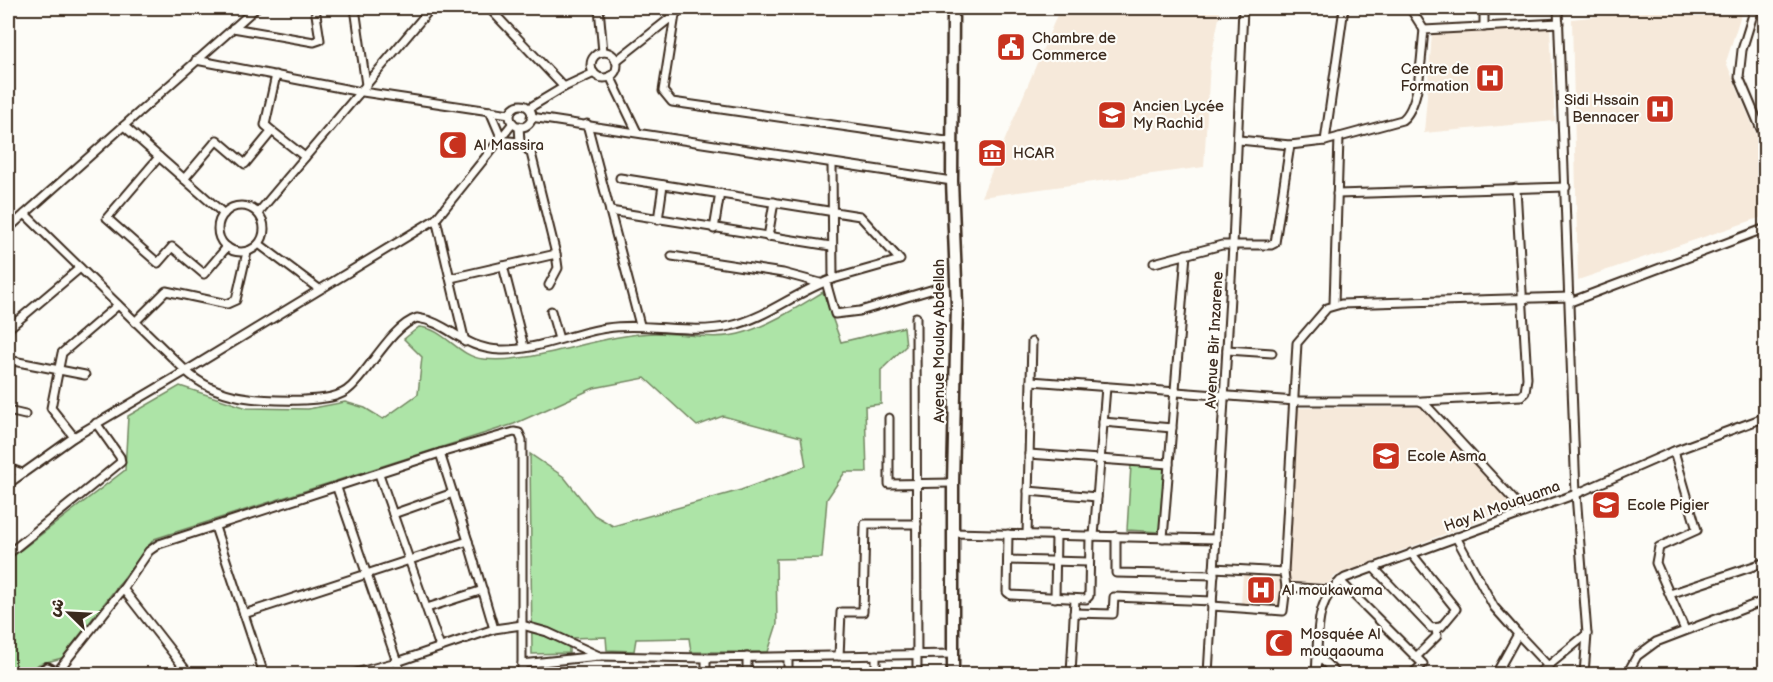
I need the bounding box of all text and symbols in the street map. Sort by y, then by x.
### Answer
place label: Chambre de Commerce [1032,29,1116,65]
public building icon: Chambre de Commerce [995,31,1027,63]
place label: Centre de Formation [1401,60,1469,96]
hospital icon: Centre de Formation [1474,62,1506,94]
place label: Sidi Hssain Bennacer [1564,91,1640,127]
hospital icon: Sidi Hssain Bennacer [1644,93,1676,125]
place label: Ancien Lycée My Rachid [1133,97,1224,133]
school or university icon: Ancien Lycée My Rachid [1096,99,1128,131]
mosque icon: Al Massira [437,129,469,161]
place label: Al Massira [474,136,544,155]
museum icon: HCAR [976,137,1008,169]
place label: HCAR [1013,144,1055,163]
street label: Avenue Moulay Abdellah [930,259,949,423]
street label: Avenue Bir Inzarene [1201,271,1228,409]
school or university icon: Ecole Asma [1370,440,1402,472]
place label: Ecole Asma [1407,447,1487,466]
street label: Hay Al Mouquama [1442,477,1563,536]
school or university icon: Ecole Pigier [1590,489,1622,521]
place label: Ecole Pigier [1627,496,1710,515]
hospital icon: Al moukawama [1245,574,1277,606]
place label: Al moukawama [1282,581,1383,600]
north arrow [39,583,99,643]
text: ش [44,596,69,619]
place label: Mosquée Al mouqaouma [1300,625,1384,661]
mosque icon: Mosquée Al mouqaouma [1263,627,1295,659]

